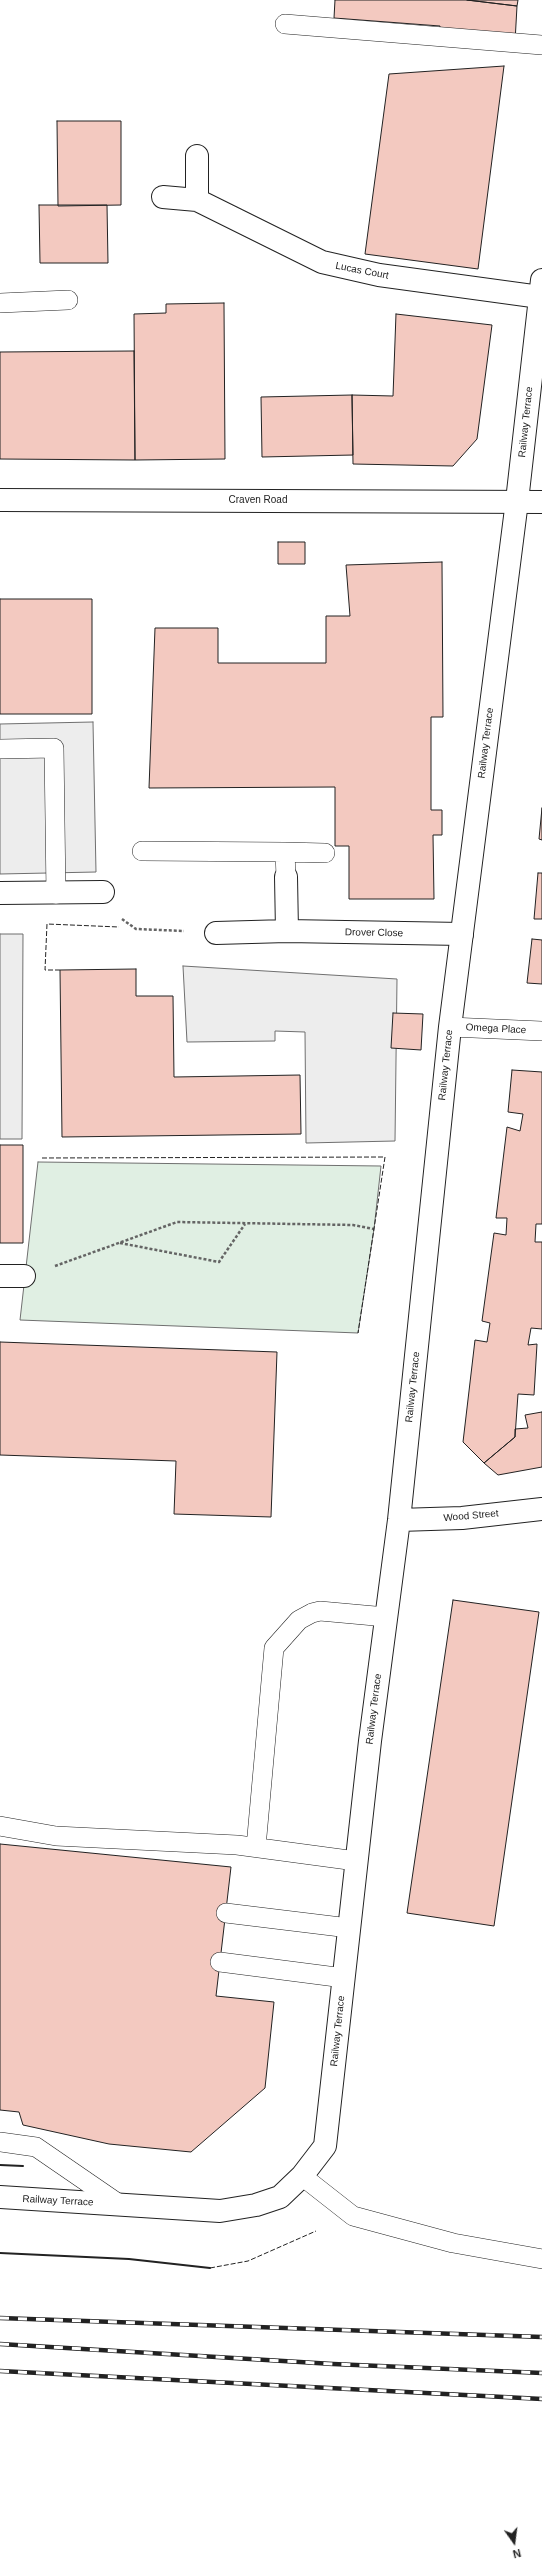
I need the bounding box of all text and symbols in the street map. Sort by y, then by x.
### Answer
street label: Lucas Court [334,260,390,282]
street label: Railway Terrace [516,386,536,458]
street label: Craven Road [229,494,287,506]
street label: Railway Terrace [476,707,496,779]
street label: Drover Close [345,926,403,940]
street label: Omega Place [465,1021,527,1037]
street label: Railway Terrace [436,1029,456,1101]
street label: Railway Terrace [403,1351,423,1423]
street label: Wood Street [443,1508,499,1524]
street label: Railway Terrace [364,1673,384,1745]
street label: Railway Terrace [328,1995,348,2067]
street label: Railway Terrace [22,2193,94,2209]
north arrow [494,2522,534,2562]
text: N [512,2547,522,2560]

